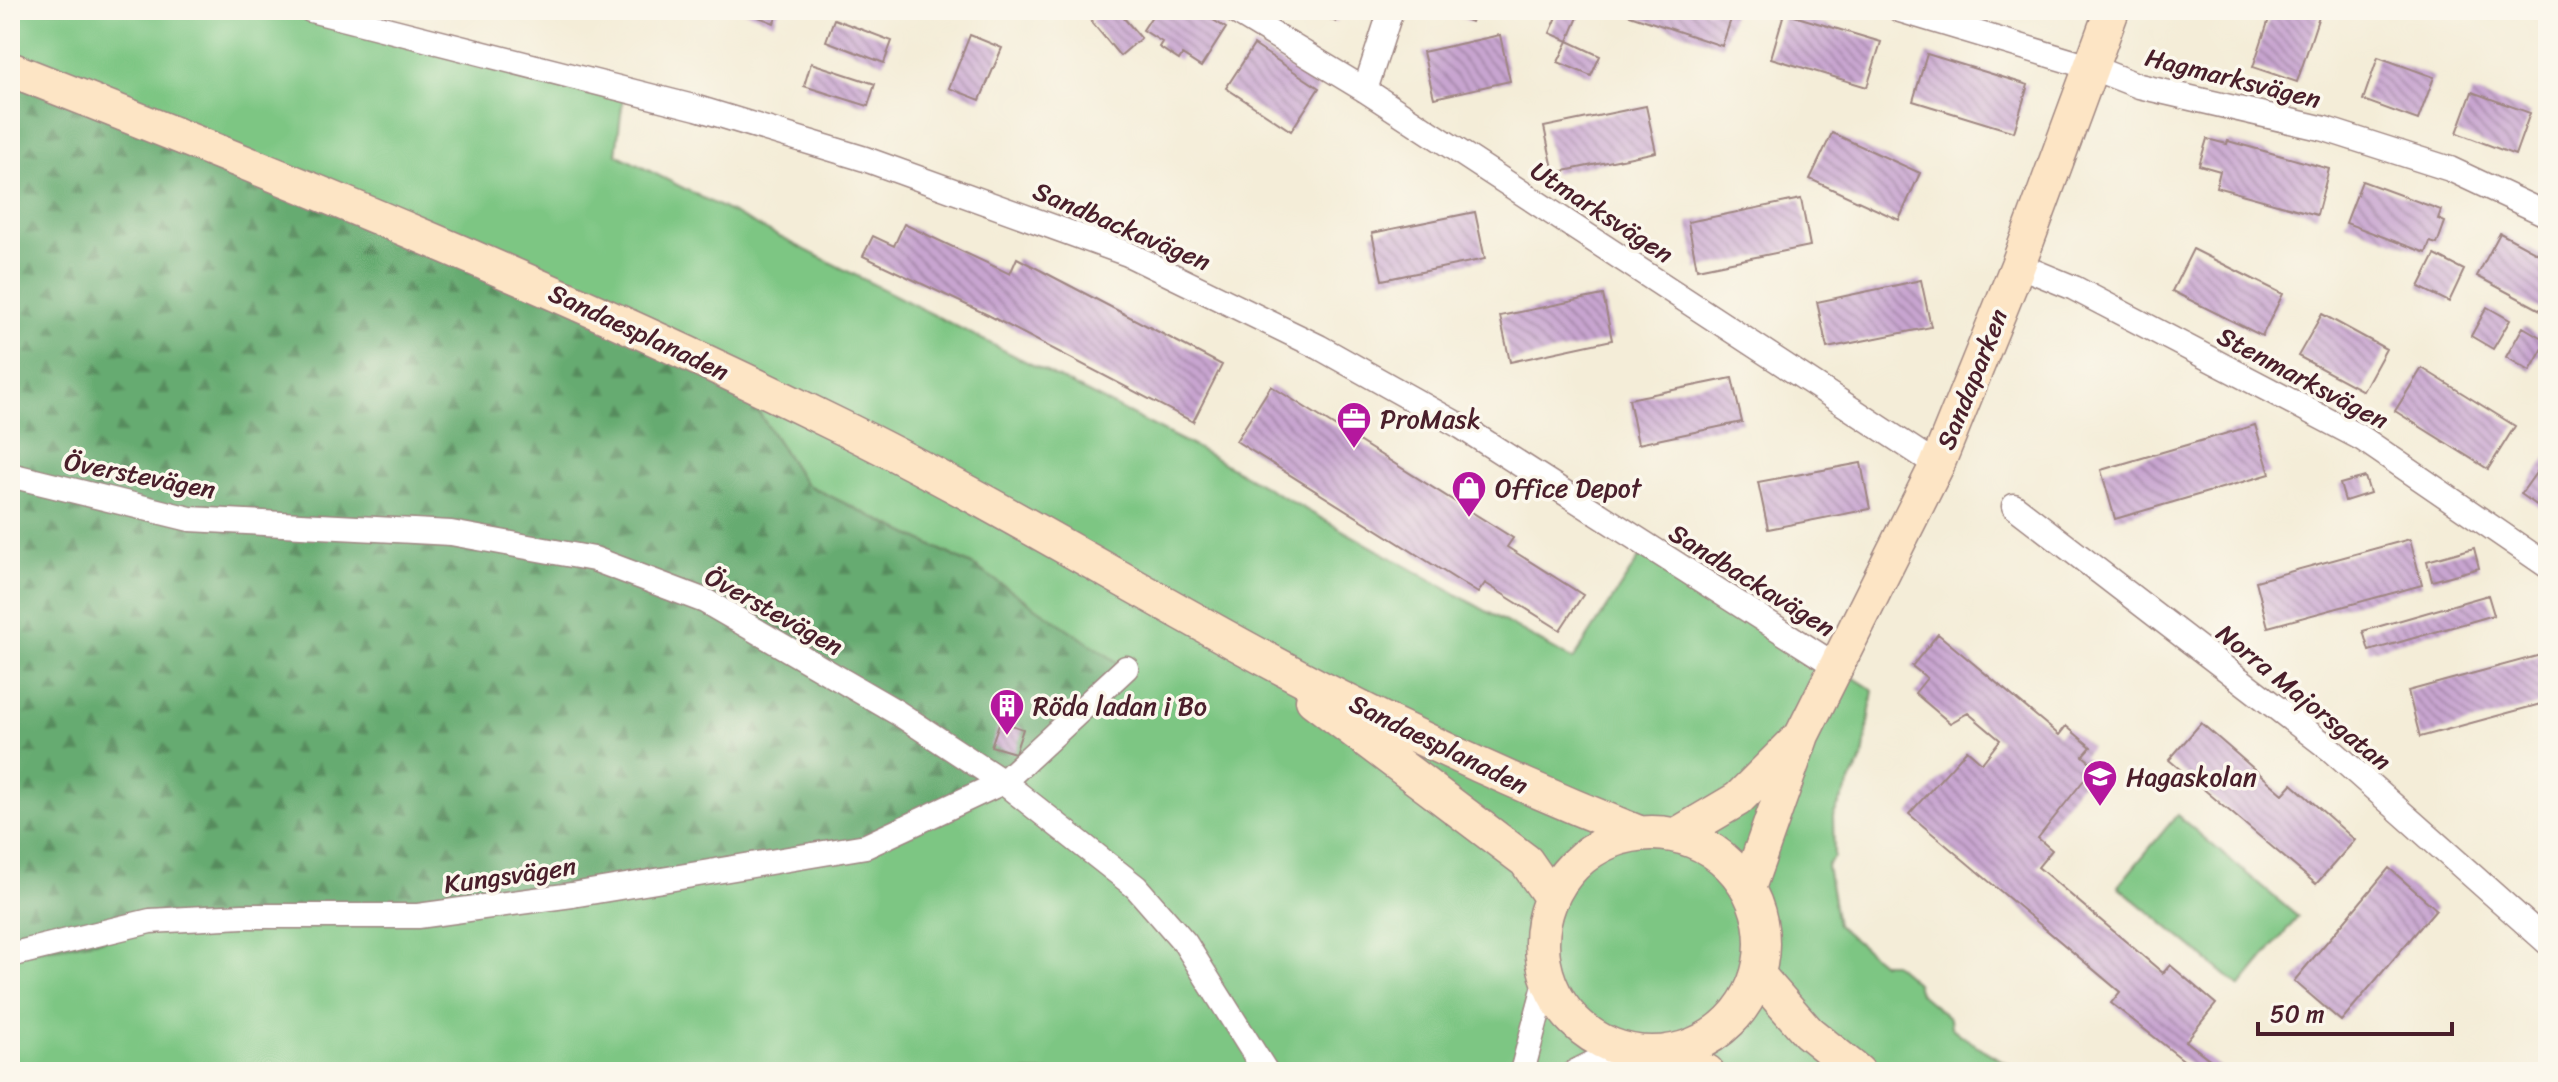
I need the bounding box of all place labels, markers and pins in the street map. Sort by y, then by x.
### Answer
place label: ProMask [1380,396,1481,442]
office icon: ProMask [1335,400,1373,450]
place label: Office Depot [1495,465,1643,511]
shop icon: Office Depot [1450,469,1488,519]
place label: Röda ladan i Bo [1033,683,1207,729]
building icon: Röda ladan i Bo [988,687,1026,737]
place label: Hagaskolan [2126,754,2257,800]
school or university icon: Hagaskolan [2081,758,2119,808]

